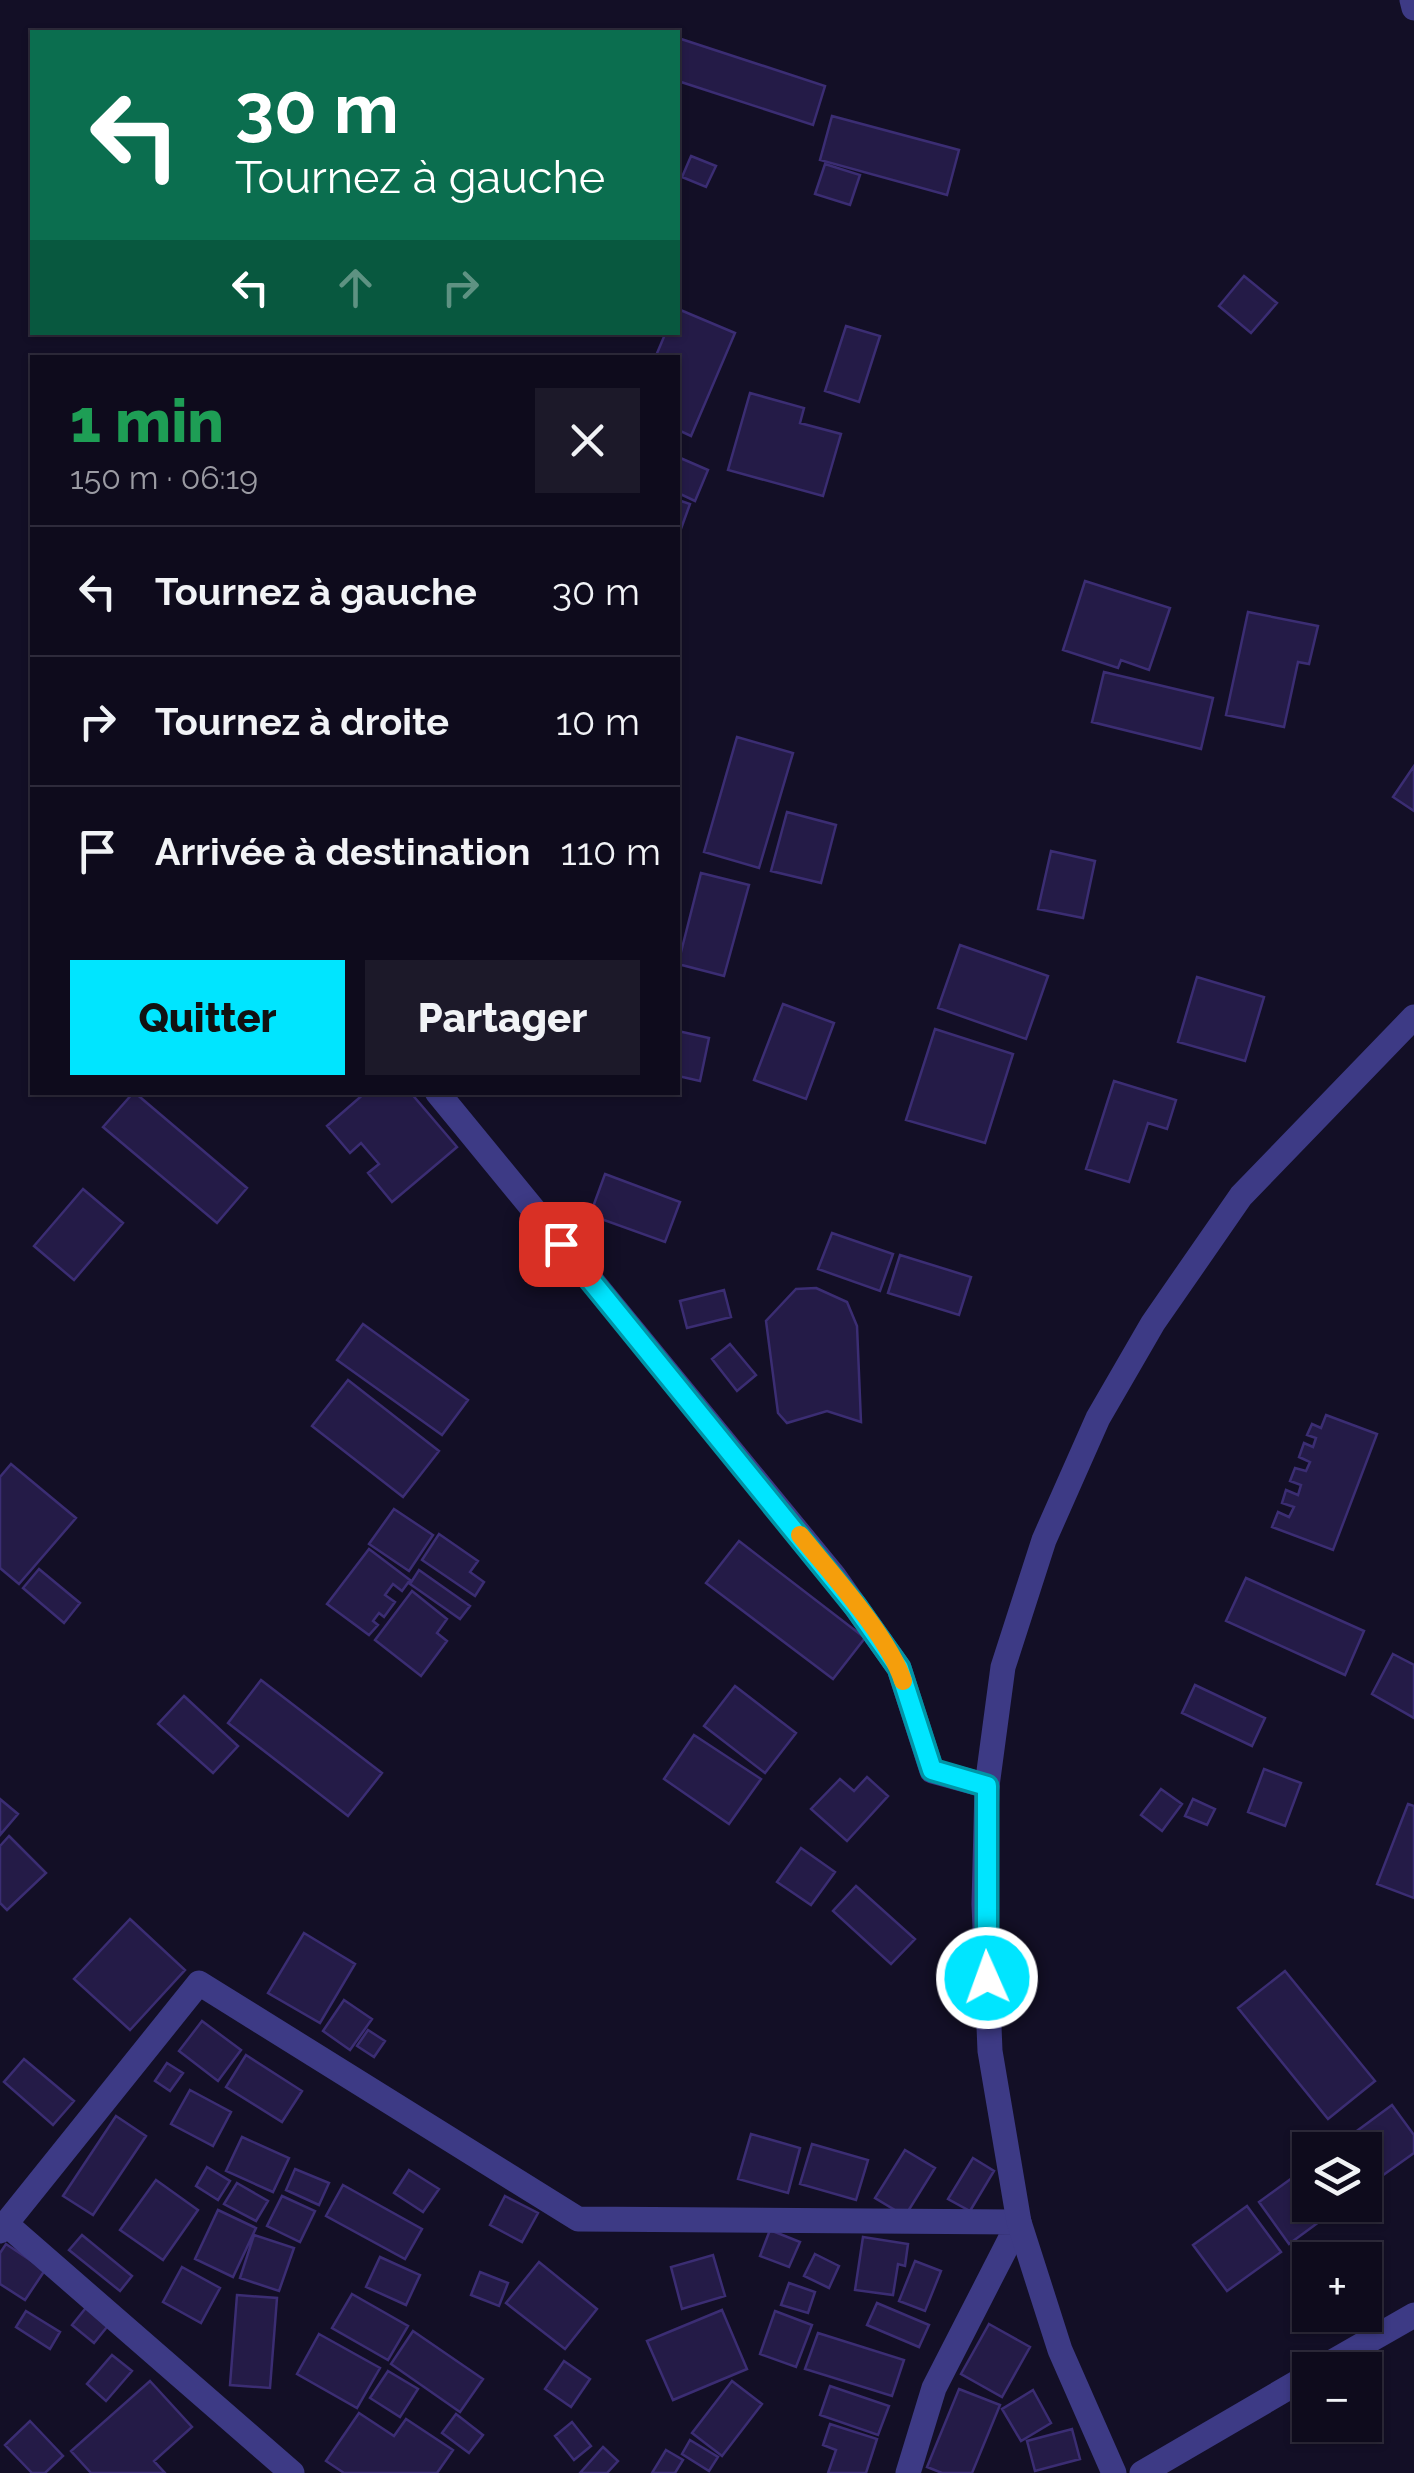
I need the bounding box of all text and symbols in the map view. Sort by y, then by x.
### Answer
text: 30 m [235,67,399,149]
icon: left [70,70,200,200]
text: Tournez à gauche [235,151,605,204]
icon: left [223,260,278,315]
icon: ahead [328,260,383,315]
icon: right [433,260,488,315]
text: 1 min [70,386,224,456]
button: close [535,388,640,493]
text: 150 m · 06:19 [70,459,258,496]
icon: left [70,564,125,619]
text: Tournez à gauche [155,569,477,614]
text: 30 m [552,569,640,614]
icon: right [70,694,125,749]
text: Tournez à droite [155,699,449,744]
text: 10 m [556,699,640,744]
icon: arrive [70,824,125,879]
text: Arrivée à destination [155,829,531,874]
text: 110 m [561,829,661,874]
button: Quitter [70,960,345,1075]
button: Partager [365,960,640,1075]
pin [519,1202,604,1287]
icon: arrive [534,1217,589,1272]
position arrow [935,1926,1039,2030]
map controls [1292,2132,1382,2442]
button: layers [1292,2132,1382,2222]
button: + [1292,2242,1382,2332]
button: − [1292,2352,1382,2442]

